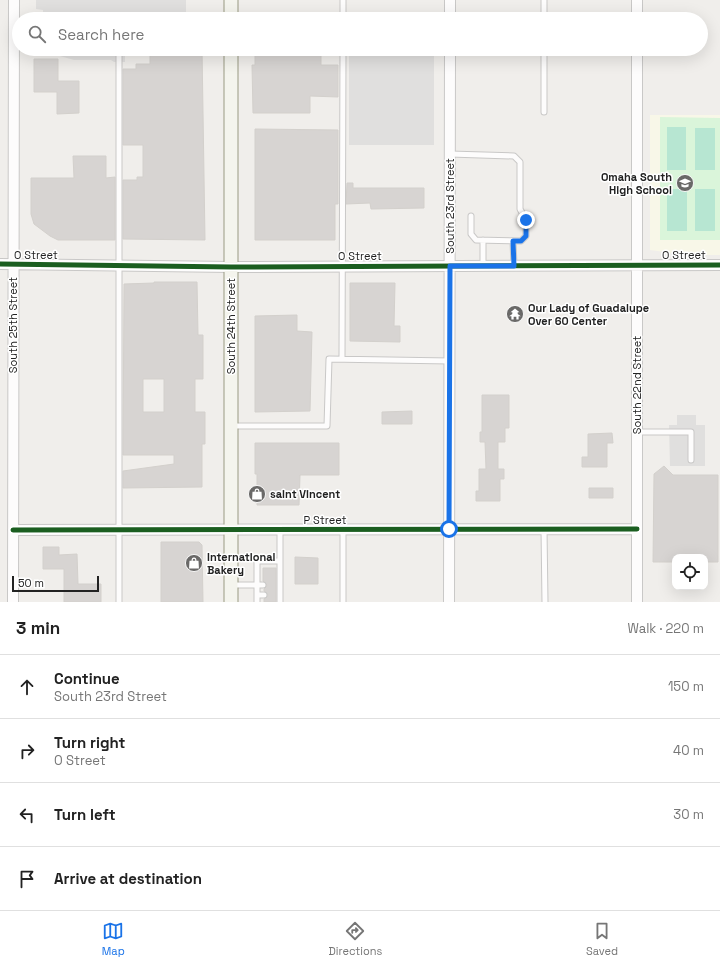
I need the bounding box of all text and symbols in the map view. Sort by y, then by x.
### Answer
search box [12,12,708,56]
icon: search [26,23,48,45]
text: Search here [58,25,144,44]
street label: South 23rd Street [443,158,457,254]
place label: Omaha South High School [601,170,672,197]
school or university icon: Omaha South High School [675,173,695,193]
route end [517,211,535,229]
street label: O Street [14,248,58,262]
street label: O Street [662,248,706,262]
street label: O Street [338,249,382,263]
street label: South 25th Street [6,277,20,373]
street label: South 24th Street [224,278,238,374]
place label: Our Lady of Guadalupe Over 60 Center [528,301,649,328]
temple icon: Our Lady of Guadalupe Over 60 Center [505,304,525,324]
street label: South 22nd Street [630,336,644,434]
shop icon: saint Vincent [247,484,267,504]
place label: saint Vincent [270,487,340,501]
street label: P Street [303,513,347,527]
route start [440,520,458,538]
place label: International Bakery [207,550,276,577]
shop icon: International Bakery [184,553,204,573]
map controls [672,554,708,590]
button: locate [672,554,708,590]
scale bar [12,574,99,593]
text: 50 m [18,576,44,590]
text: 3 min [16,617,60,639]
text: Walk · 220 m [627,620,704,637]
text: Continue [54,669,120,688]
icon: ahead [16,676,38,698]
text: 150 m [668,678,704,695]
text: South 23rd Street [54,688,167,705]
text: Turn right [54,733,125,752]
icon: right [16,740,38,762]
text: 40 m [673,742,704,759]
text: O Street [54,752,106,769]
icon: left [16,804,38,826]
text: Turn left [54,805,116,824]
text: 30 m [673,806,704,823]
icon: arrive [16,868,38,890]
text: Arrive at destination [54,869,202,888]
tab: Map [102,920,125,958]
tab: Directions [328,920,382,958]
tab: Saved [586,920,618,958]

